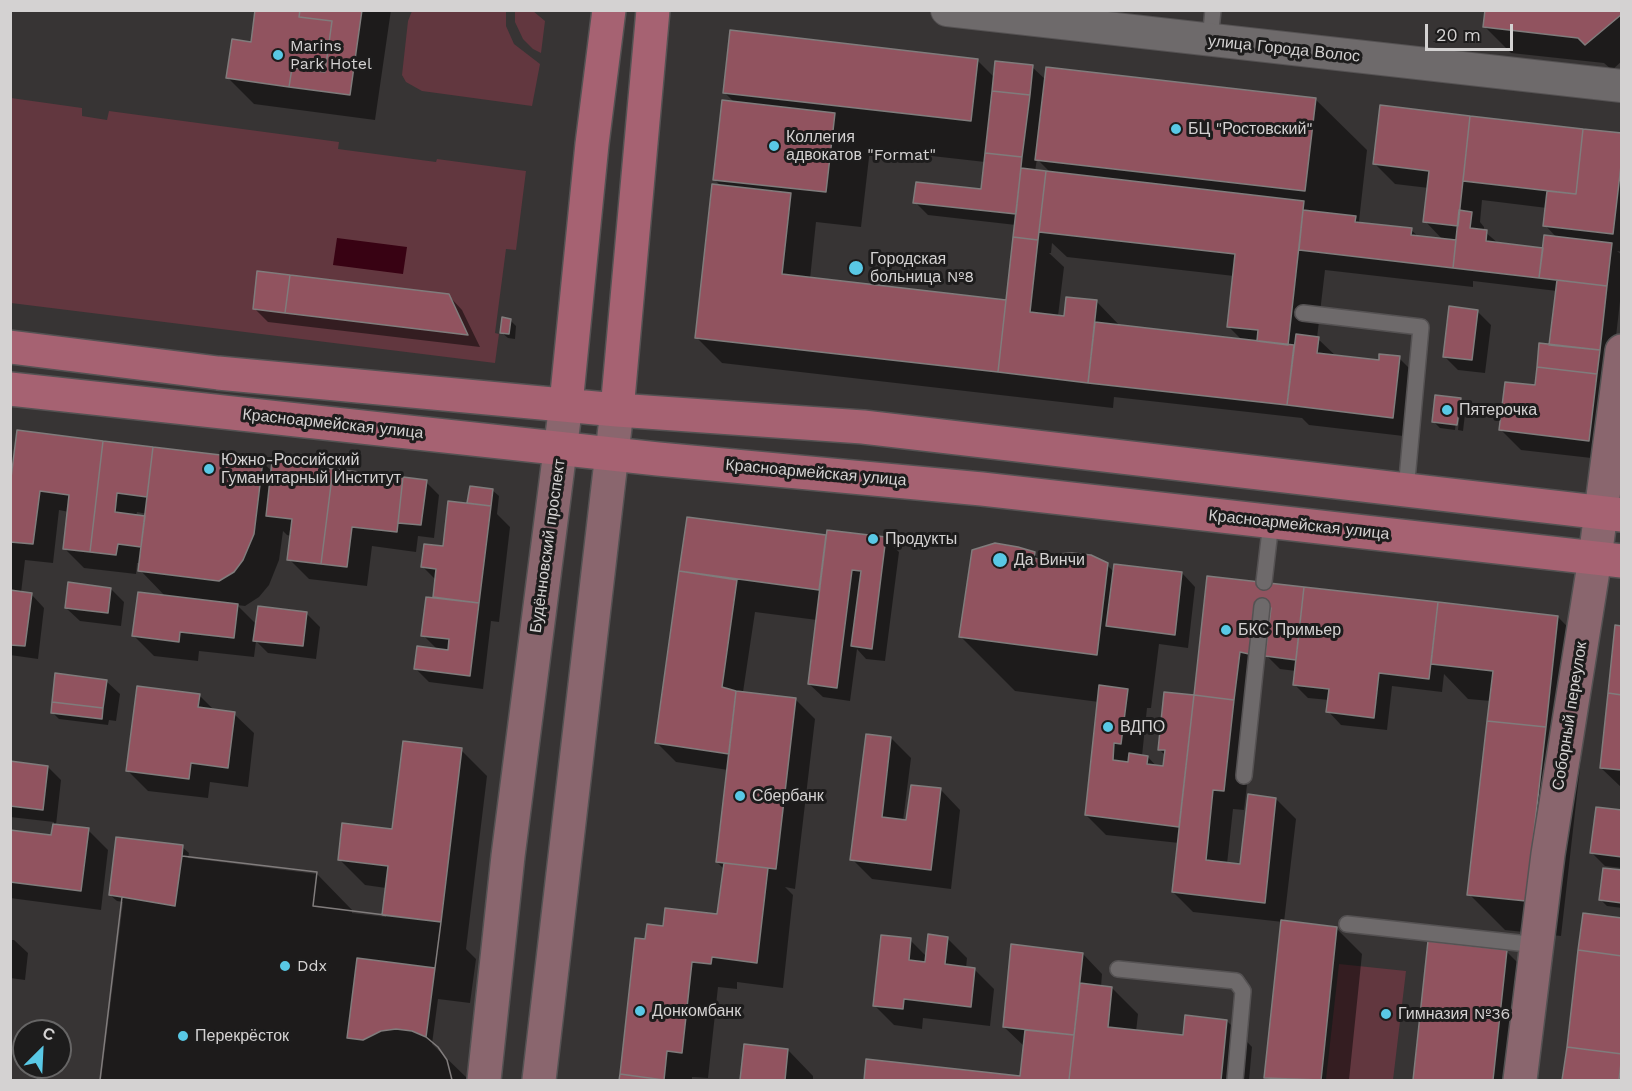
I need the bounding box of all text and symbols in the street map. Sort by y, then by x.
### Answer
scale bar [1428,12,1516,50]
text: 20 m [1436,24,1481,45]
street label: улица Города Волос [1207,31,1361,67]
place label: Marins Park Hotel [290,36,372,74]
marker: Marins Park Hotel [271,48,285,62]
place label: БЦ "Ростовский" [1188,119,1313,139]
marker: БЦ "Ростовский" [1169,122,1183,136]
place label: Коллегия адвокатов "Format" [786,127,936,165]
marker: Коллегия адвокатов "Format" [767,139,781,153]
place label: Городская больница №8 [870,249,974,287]
marker: Городская больница №8 [847,259,865,277]
place label: Пятерочка [1459,400,1537,420]
marker: Пятерочка [1440,403,1454,417]
street label: Красноармейская улица [242,405,424,443]
place label: Южно-Российский Гуманитарный Институт [221,450,401,488]
street label: Красноармейская улица [725,456,907,490]
street label: Будённовский проспект [526,458,570,634]
marker: Южно-Российский Гуманитарный Институт [202,462,216,476]
street label: Красноармейская улица [1208,506,1390,544]
place label: Продукты [885,529,957,549]
marker: Продукты [866,532,880,546]
place label: Да Винчи [1014,550,1085,570]
marker: Да Винчи [991,551,1009,569]
place label: БКС Примьер [1238,620,1341,640]
marker: БКС Примьер [1219,623,1233,637]
street label: Соборный переулок [1549,640,1591,792]
place label: ВДПО [1120,717,1165,737]
marker: ВДПО [1101,720,1115,734]
place label: Сбербанк [752,786,824,806]
marker: Сбербанк [733,789,747,803]
place label: Ddx [297,956,327,976]
marker: Ddx [278,959,292,973]
place label: Донкомбанк [652,1001,741,1021]
marker: Донкомбанк [633,1004,647,1018]
place label: Гимназия №36 [1398,1004,1510,1024]
marker: Гимназия №36 [1379,1007,1393,1021]
north arrow [12,1019,72,1079]
text: С [40,1023,58,1045]
place label: Перекрёсток [195,1026,289,1046]
marker: Перекрёсток [176,1029,190,1043]

